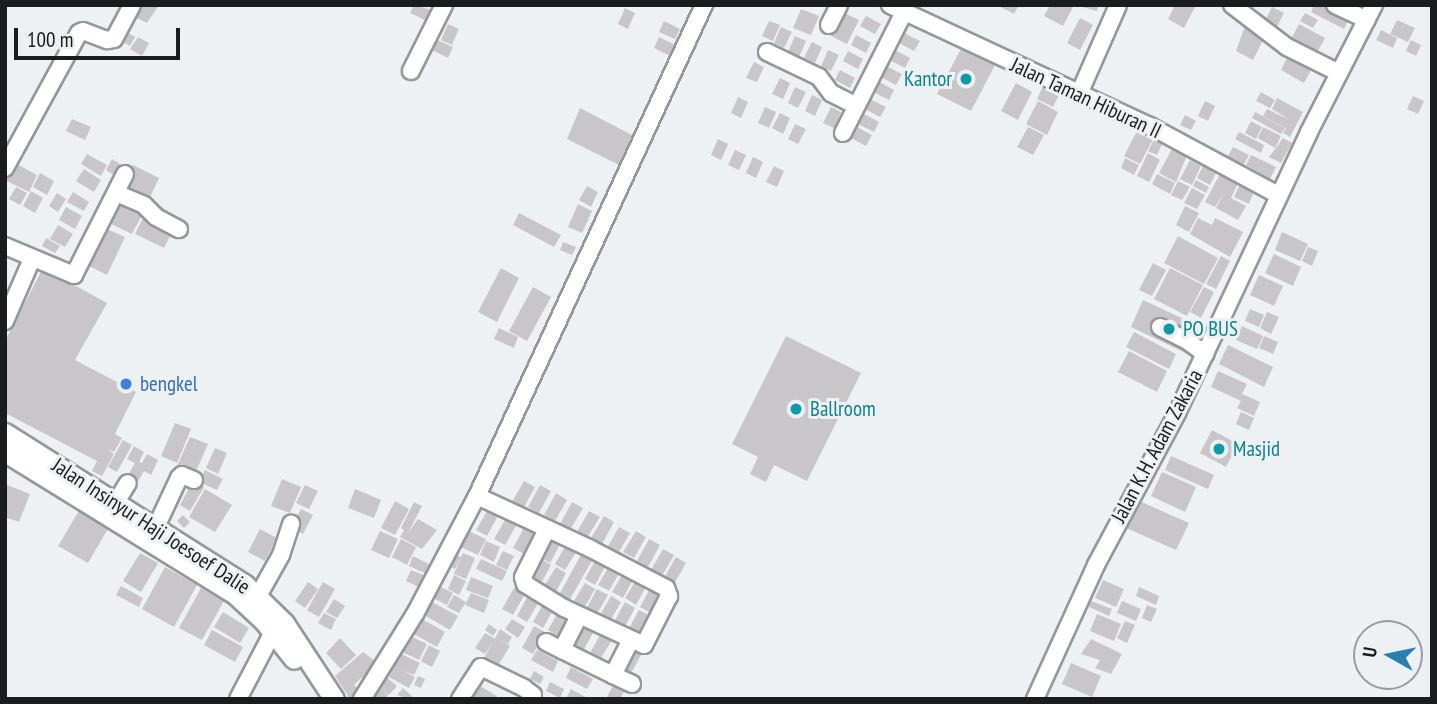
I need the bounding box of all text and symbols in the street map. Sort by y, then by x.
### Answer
scale bar [18,14,184,58]
text: 100 m [27,26,73,53]
street label: Jalan Taman Hiburan II [1006,52,1166,144]
place label: Kantor [904,66,952,92]
marker: Kantor [958,71,974,87]
place label: PO BUS [1183,316,1238,342]
marker: PO BUS [1161,321,1177,337]
street label: Jalan K.H. Adam Zakaria [1105,364,1209,528]
place label: bengkel [140,371,198,397]
marker: bengkel [118,376,134,392]
place label: Ballroom [810,396,876,422]
marker: Ballroom [788,401,804,417]
place label: Masjid [1233,436,1280,462]
marker: Masjid [1211,441,1227,457]
street label: Jalan Insinyur Haji Joesoef Dalie [47,453,255,599]
north arrow [1353,620,1423,690]
text: U [1357,645,1382,659]

